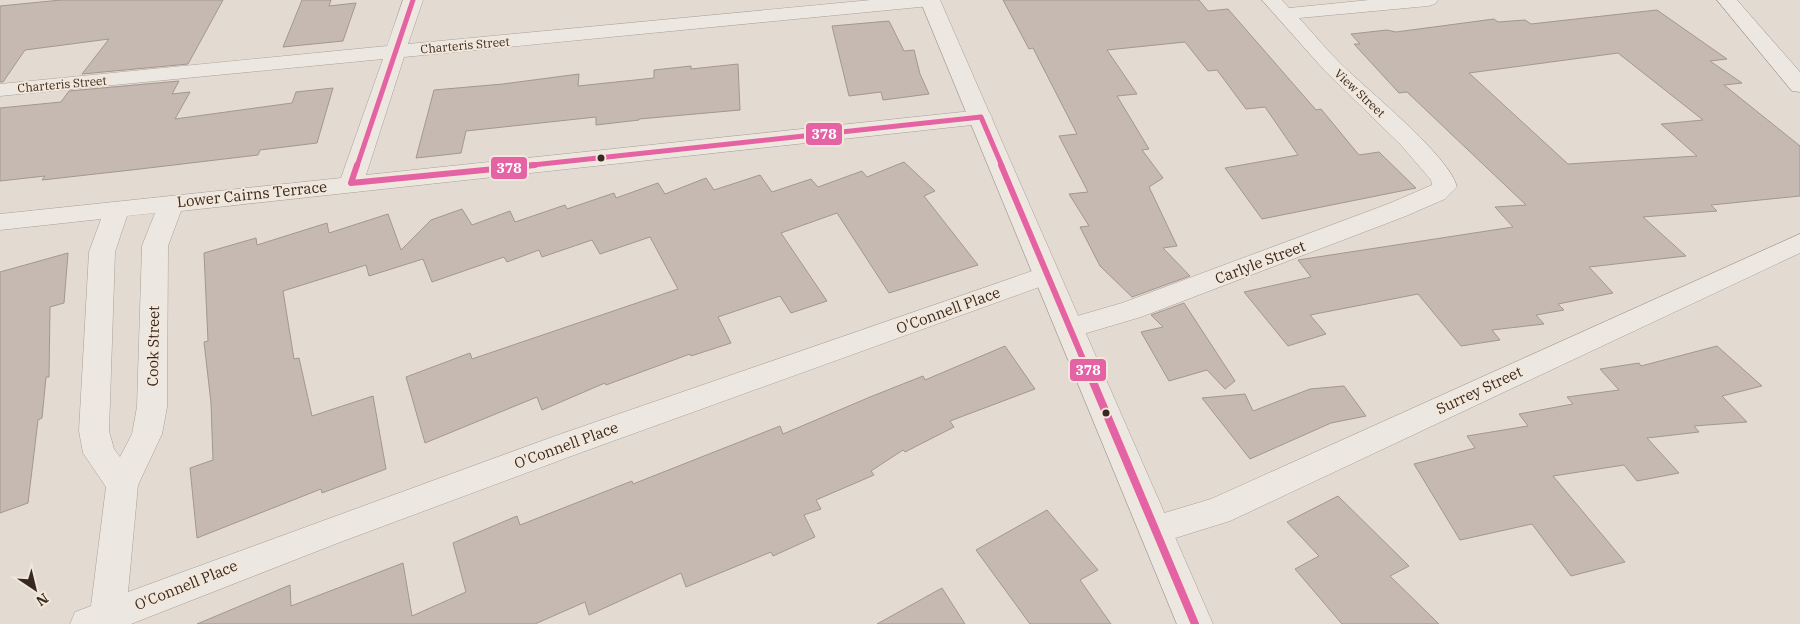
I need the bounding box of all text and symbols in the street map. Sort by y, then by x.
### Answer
street label: Charteris Street [420,34,510,56]
street label: View Street [1332,66,1388,120]
street label: Charteris Street [17,73,107,95]
line badge: 378 [805,122,843,146]
text: 378 [811,125,837,143]
unlabelled marker [596,153,606,163]
line badge: 378 [490,156,528,180]
text: 378 [496,159,522,177]
street label: Lower Cairns Terrace [176,177,328,211]
street label: Carlyle Street [1212,236,1308,288]
street label: O'Connell Place [893,282,1003,338]
street label: Cook Street [143,305,163,387]
line badge: 378 [1069,358,1107,382]
text: 378 [1075,361,1101,379]
street label: Surrey Street [1433,362,1525,418]
unlabelled marker [1101,408,1111,418]
street label: O'Connell Place [511,417,621,473]
street label: O'Connell Place [132,556,240,614]
north arrow [10,564,60,614]
text: N [33,589,52,610]

